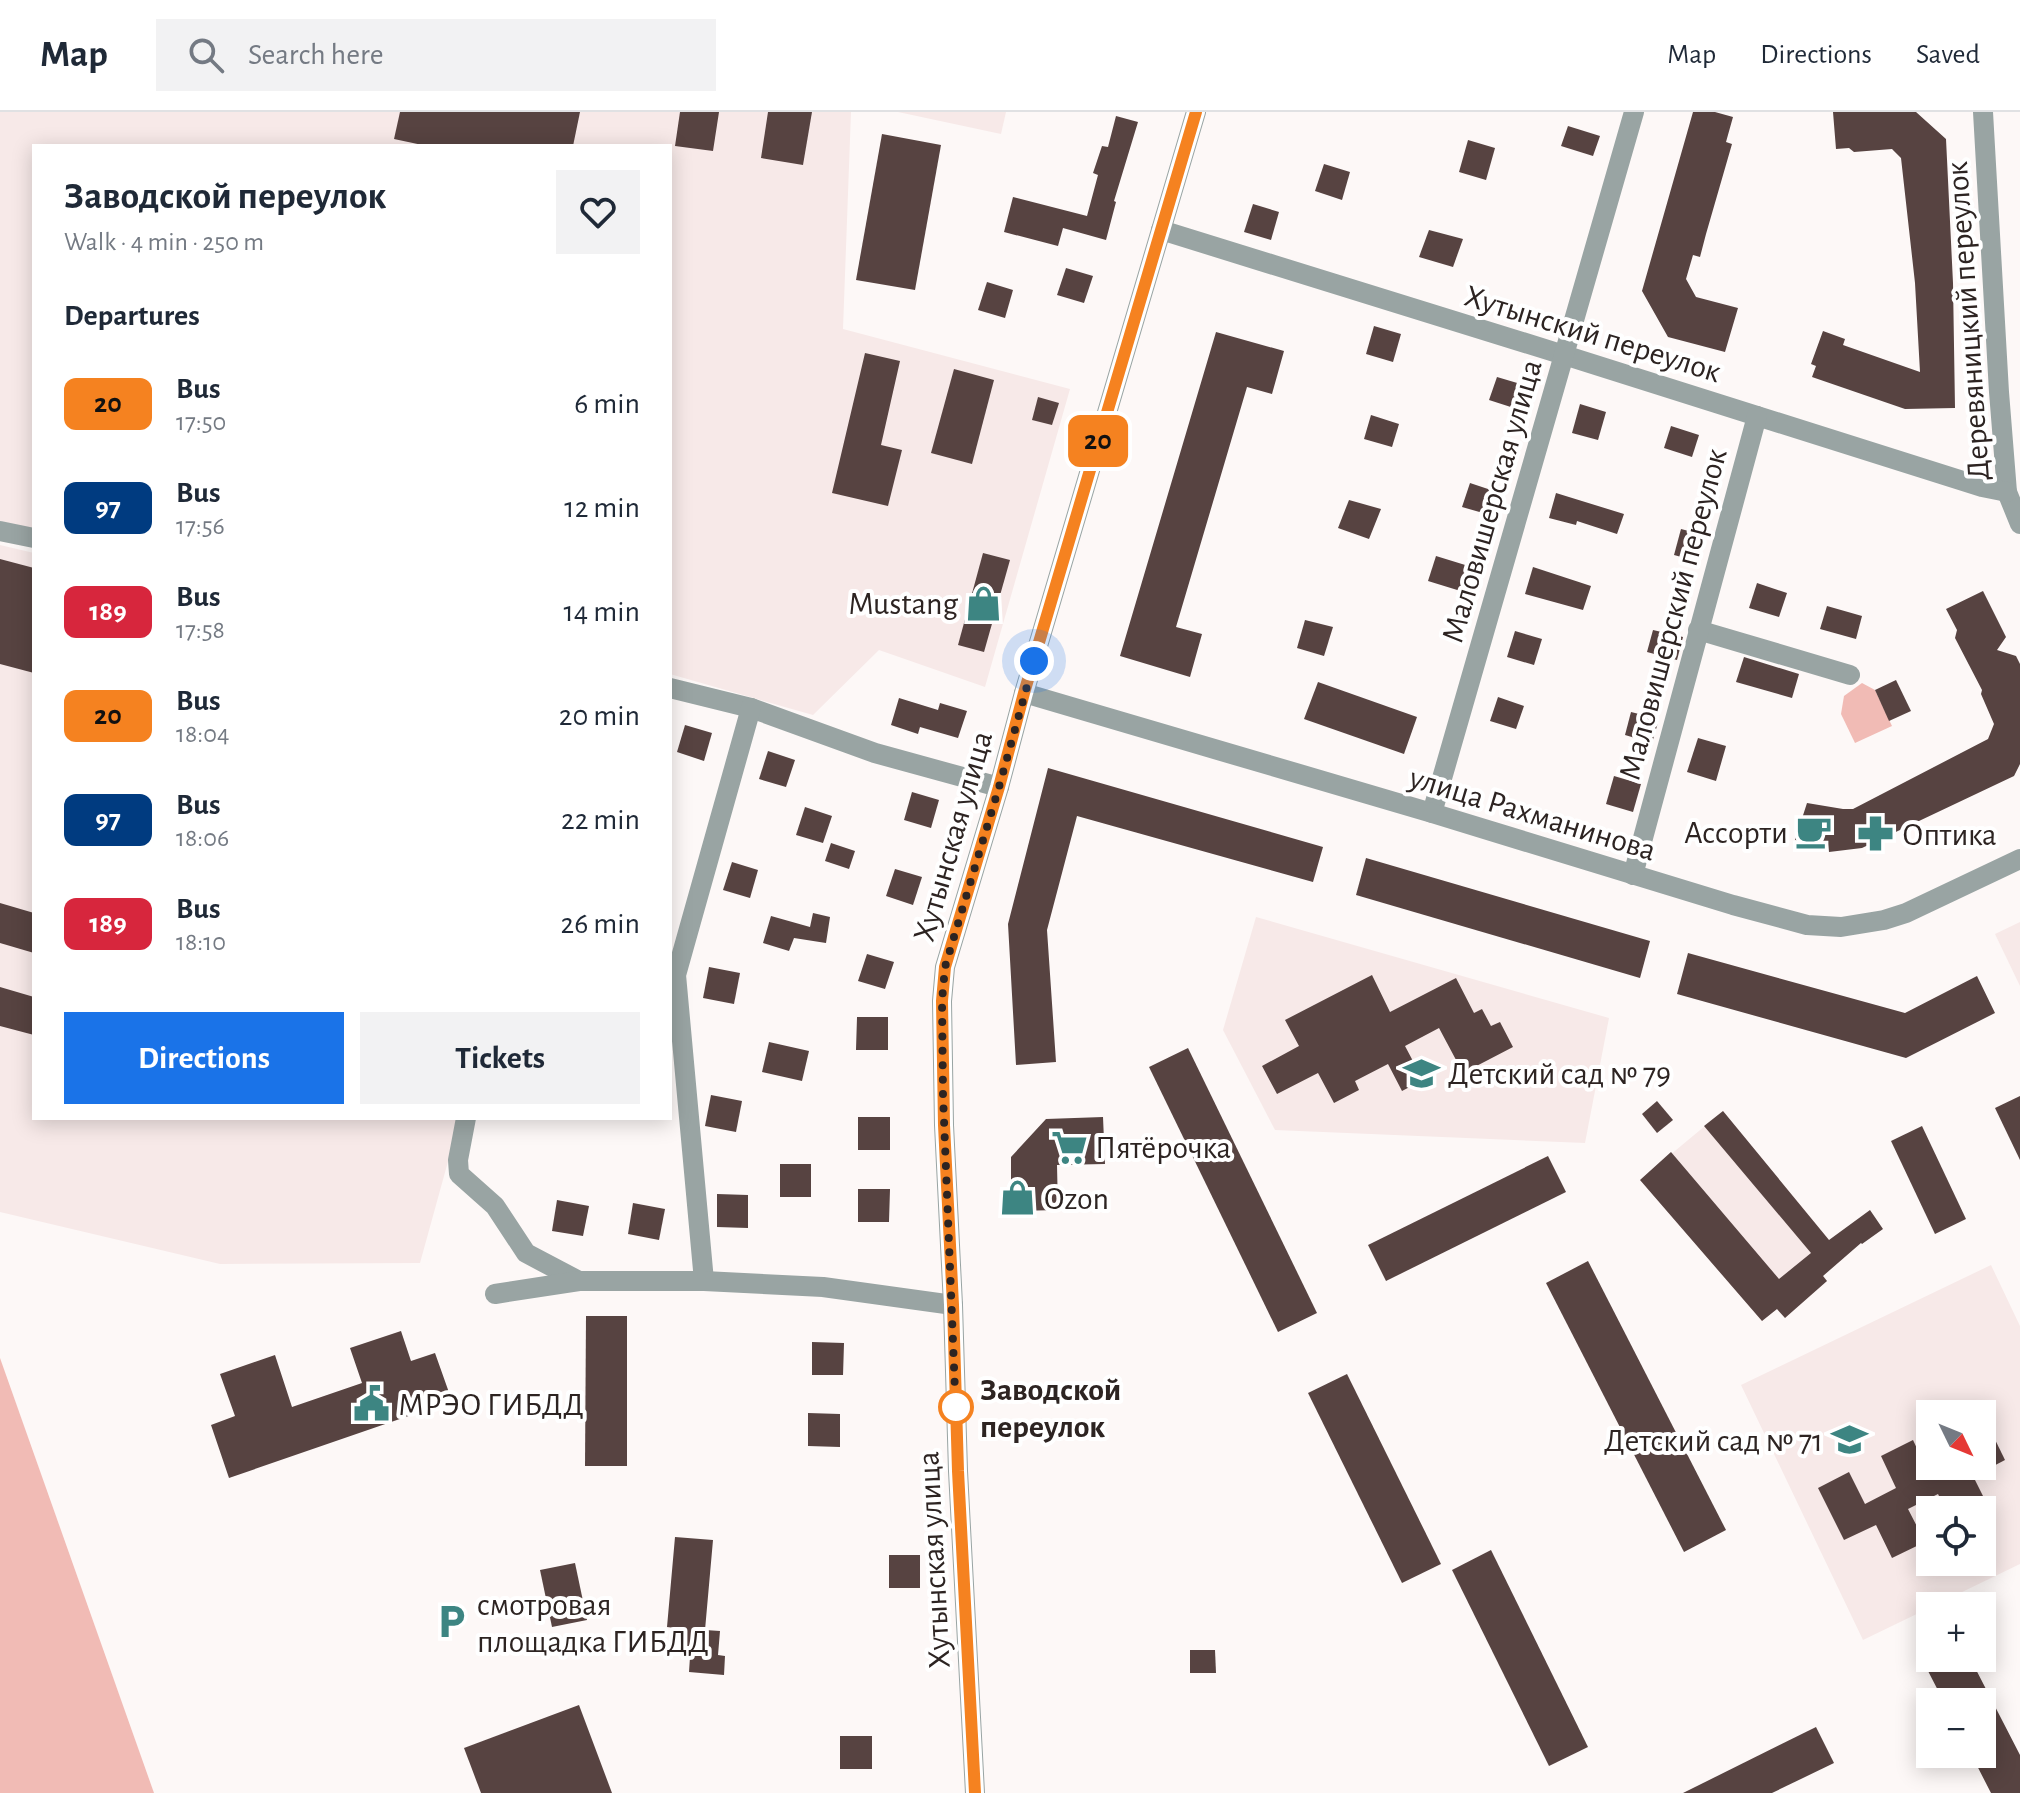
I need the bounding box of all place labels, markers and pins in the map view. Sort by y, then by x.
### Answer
shop icon: Mustang [965,584,1003,622]
place label: Mustang [848,588,958,620]
cafe icon: Ассорти [1795,813,1833,851]
pharmacy icon: Оптика [1857,815,1895,853]
place label: Ассорти [1684,817,1788,849]
place label: Оптика [1902,819,1997,851]
school or university icon: Детский сад № 79 [1403,1054,1441,1092]
place label: Детский сад № 79 [1448,1058,1671,1090]
supermarket icon: Пятёрочка [1050,1128,1088,1166]
place label: Пятёрочка [1095,1132,1231,1164]
shop icon: Ozon [999,1179,1037,1217]
place label: Ozon [1044,1183,1109,1215]
place label: Заводской переулок [980,1374,1121,1443]
public building icon: МРЭО ГИБДД [353,1385,391,1423]
place label: МРЭО ГИБДД [398,1389,584,1421]
marker: Заводской переулок [939,1390,973,1424]
school or university icon: Детский сад № 71 [1830,1421,1868,1459]
place label: Детский сад № 71 [1604,1425,1823,1457]
place label: смотровая площадка ГИБДД [477,1589,709,1658]
parking icon: смотровая площадка ГИБДД [432,1603,470,1641]

